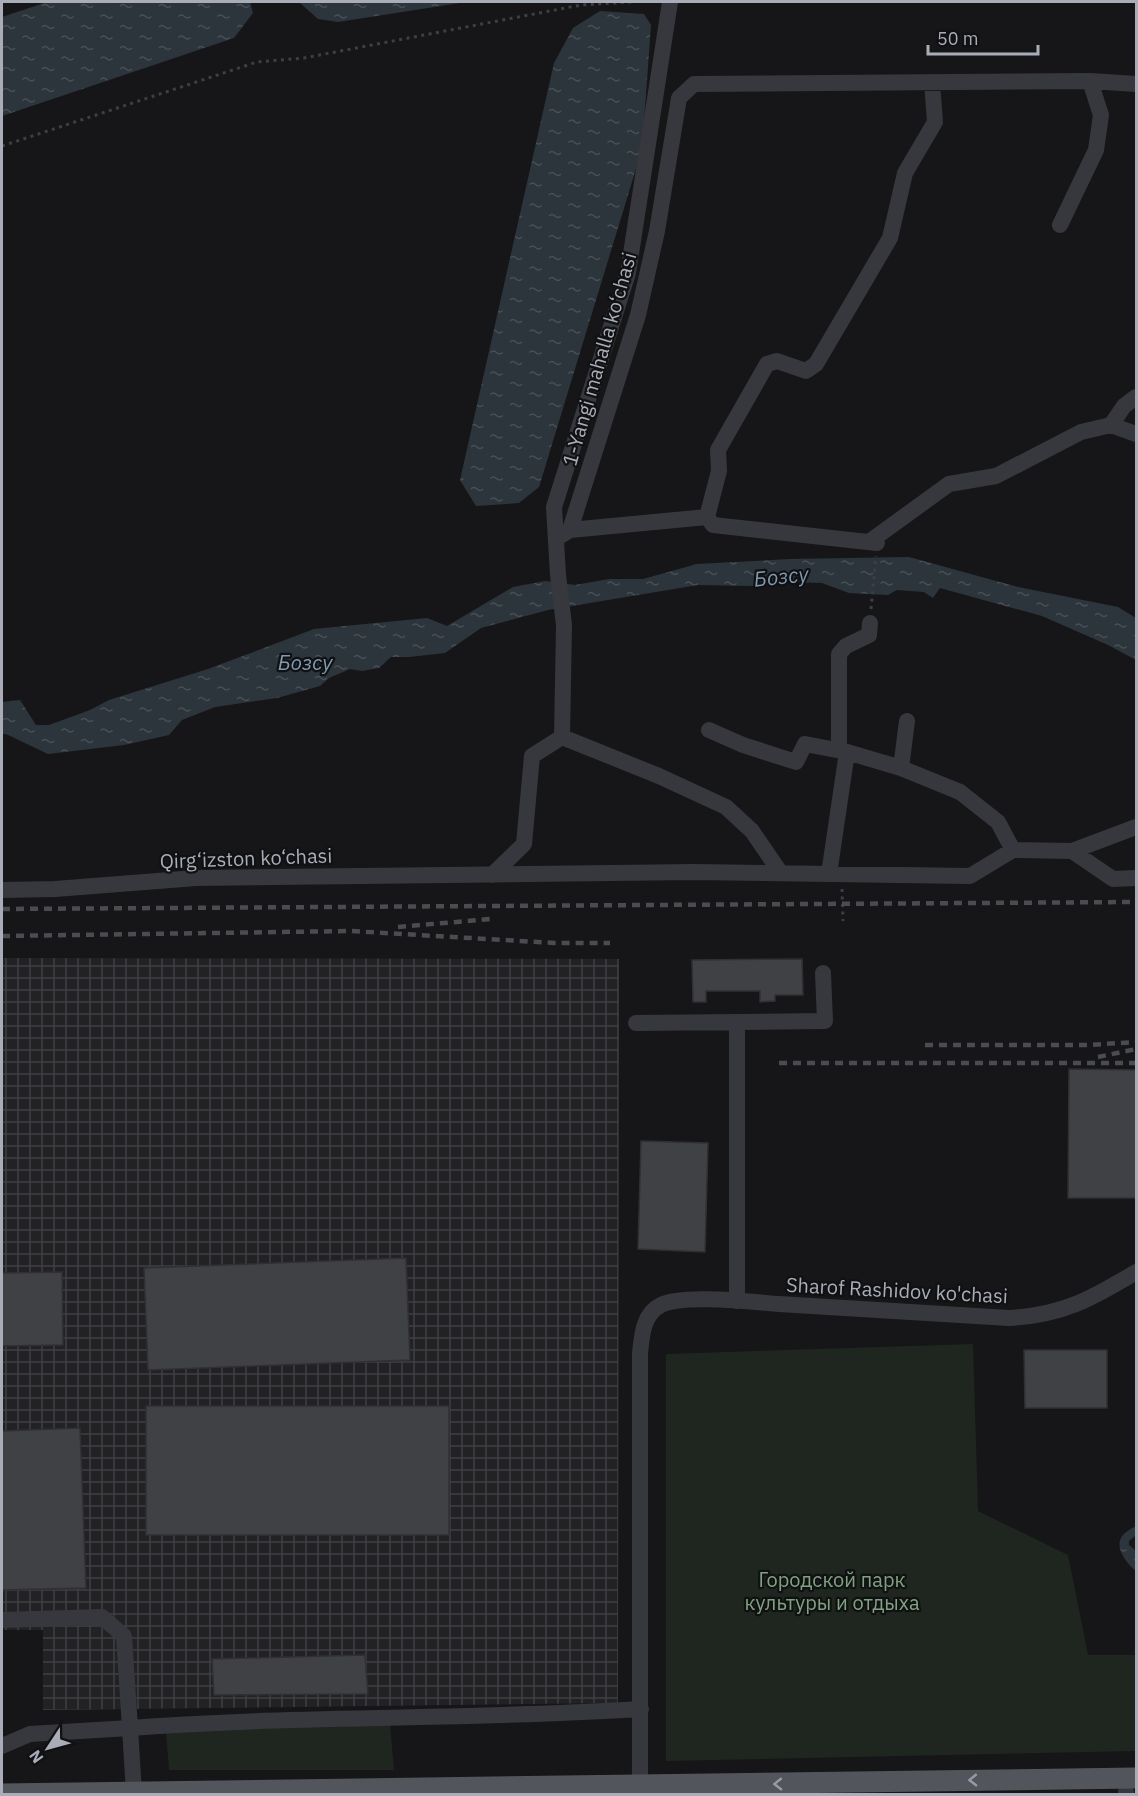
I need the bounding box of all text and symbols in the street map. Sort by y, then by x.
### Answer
scale bar [928,18,1038,56]
text: 50 m [937,27,979,50]
street label: 1-Yangi mahalla ko‘chasi [556,249,642,469]
water label: Бозсу [752,559,811,593]
water label: Бозсу [278,648,333,676]
street label: Qirg‘izston ko‘chasi [159,841,333,875]
street label: Sharof Rashidov ko'chasi [785,1271,1009,1309]
park label: Городской парк культуры и отдыха [744,1566,920,1616]
north arrow [18,1718,78,1778]
text: N [24,1746,47,1767]
one-way arrow [969,1774,978,1787]
one-way arrow [774,1777,783,1790]

